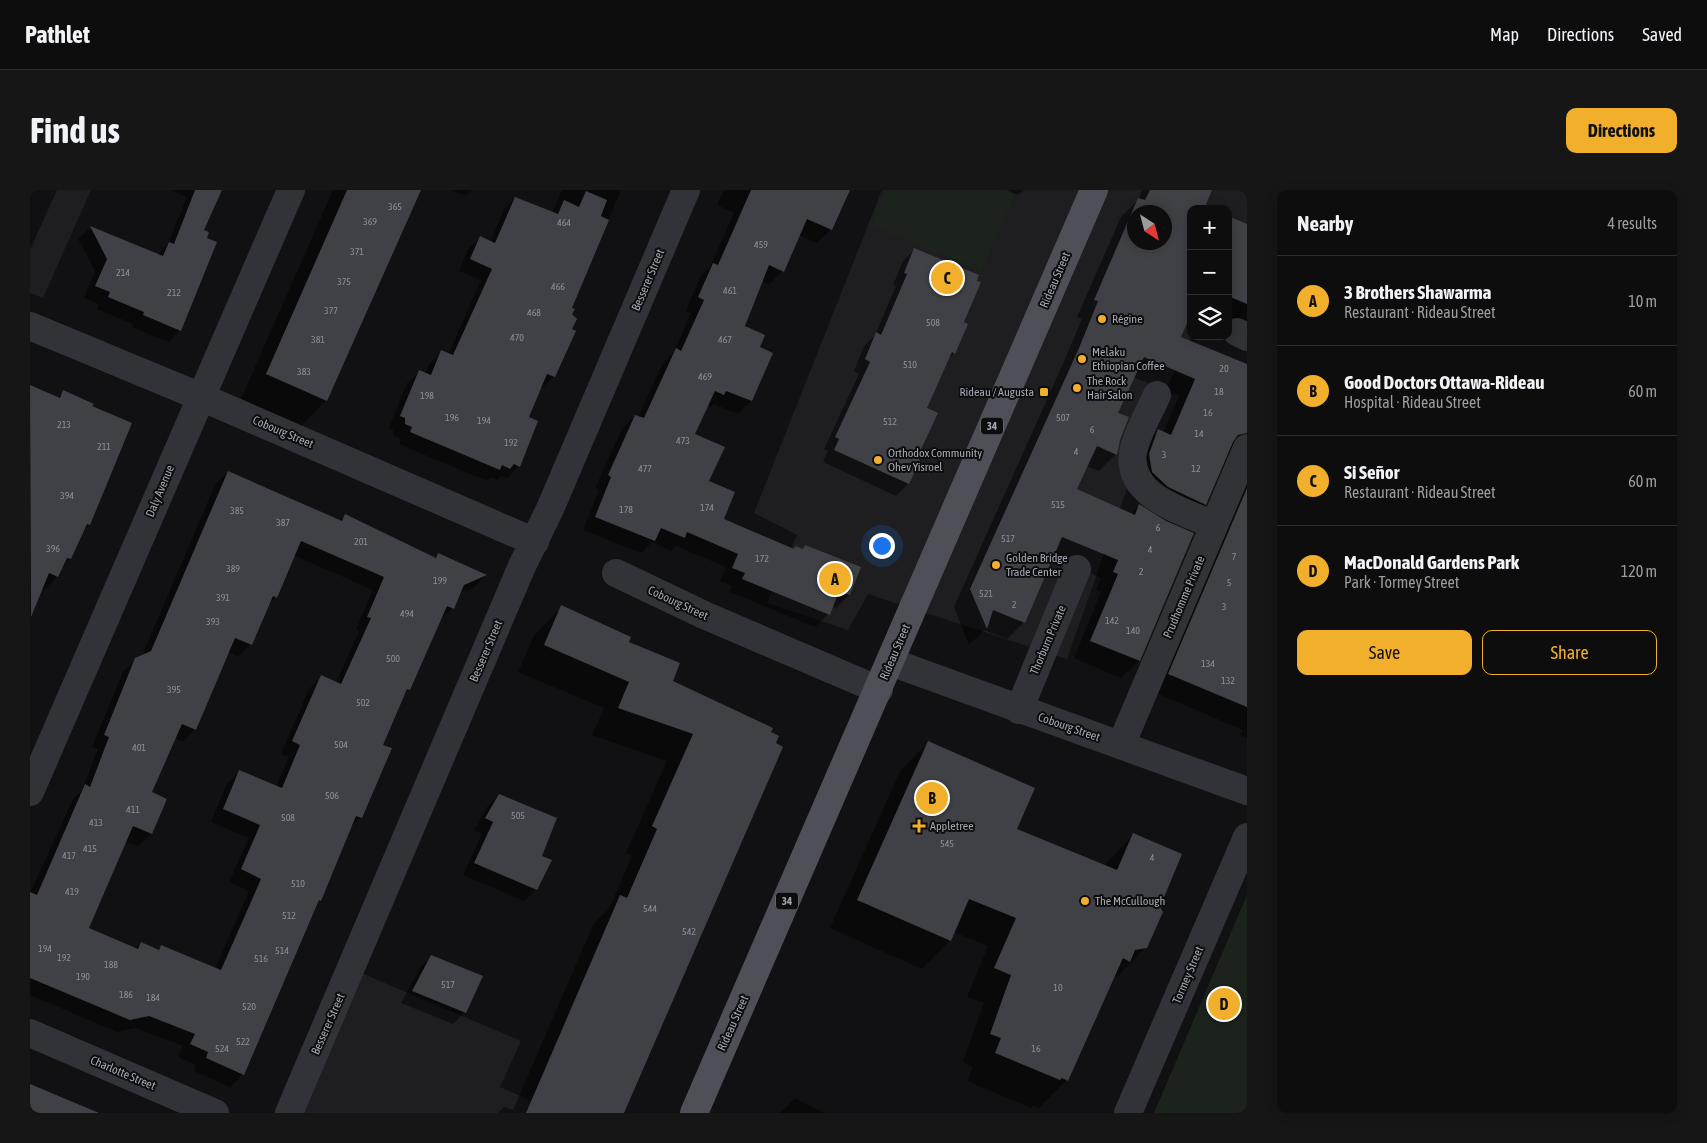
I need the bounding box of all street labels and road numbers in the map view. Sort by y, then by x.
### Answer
street label: Besserer Street [629,247,667,313]
street label: Rideau Street [1037,249,1073,310]
street label: Cobourg Street [251,413,316,451]
road number: 34 [981,418,1003,435]
street label: Daly Avenue [143,463,177,519]
street label: Prudhomme Private [1160,554,1208,640]
street label: Cobourg Street [646,583,711,623]
street label: Thorburn Private [1027,603,1069,677]
street label: Besserer Street [467,618,505,684]
street label: Rideau Street [877,621,913,682]
street label: Cobourg Street [1036,710,1102,744]
road number: 34 [776,892,798,909]
street label: Tormey Street [1170,944,1206,1006]
street label: Besserer Street [308,991,348,1057]
street label: Rideau Street [715,993,752,1053]
street label: Charlotte Street [88,1053,158,1093]

